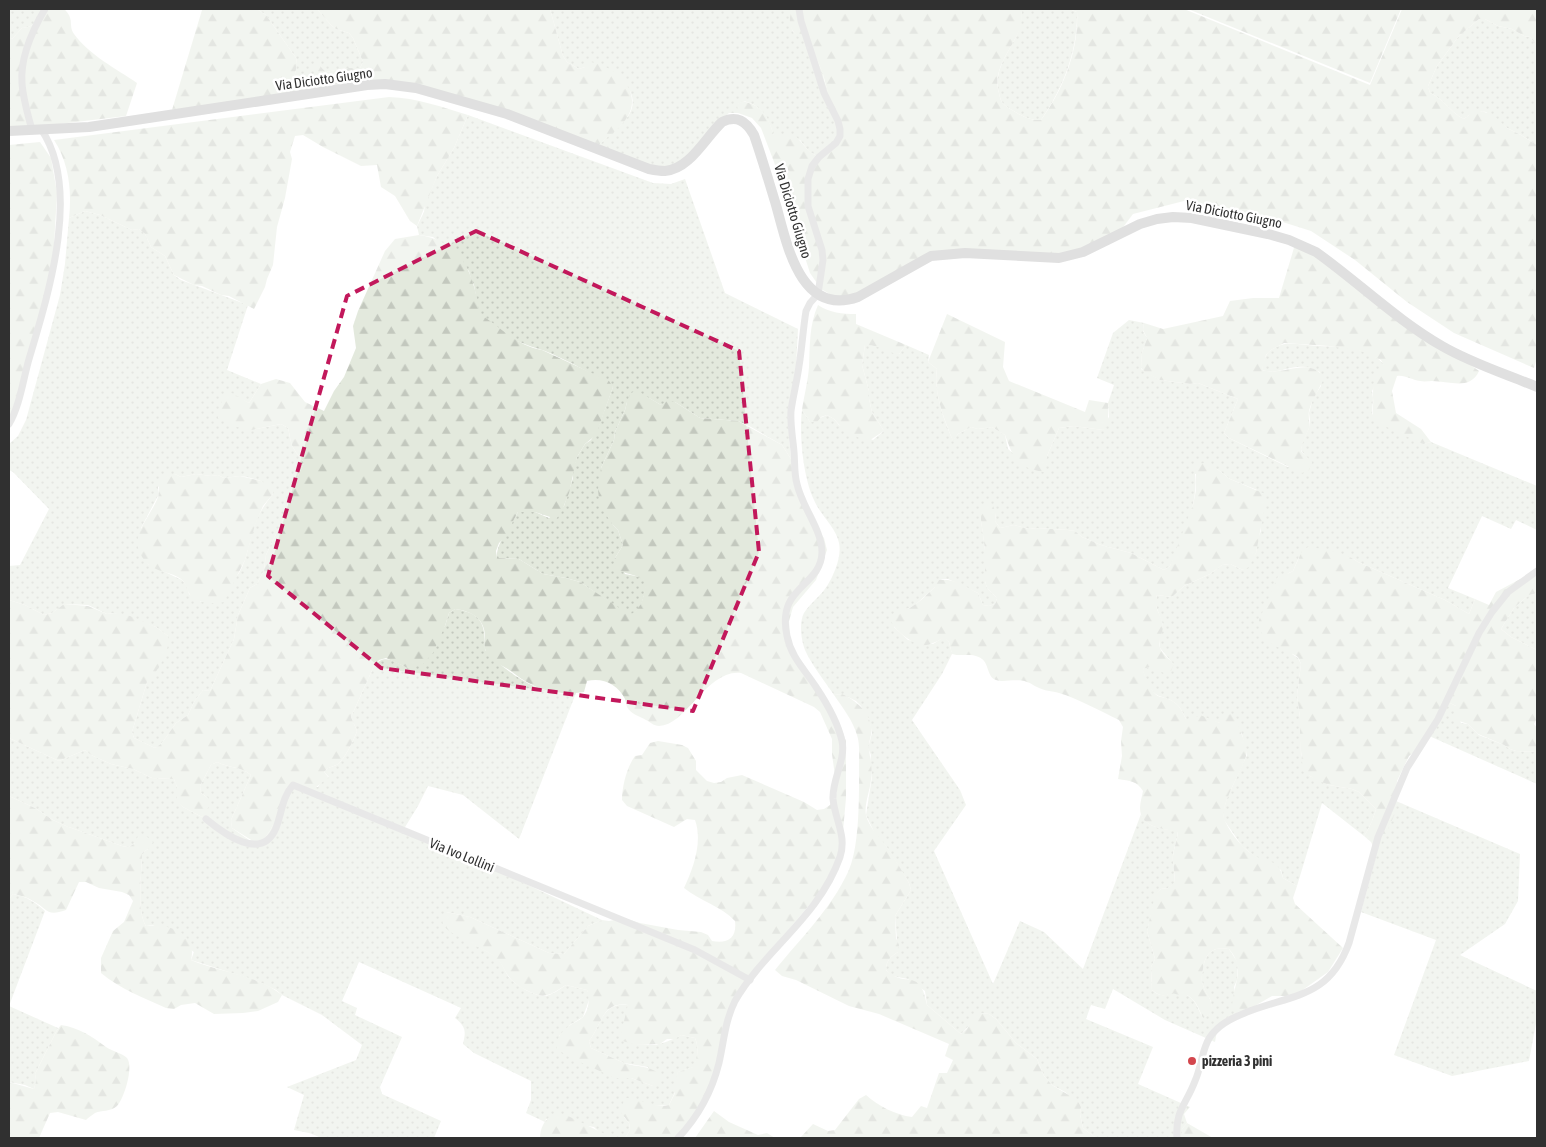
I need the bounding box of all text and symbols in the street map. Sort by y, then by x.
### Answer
street label: Via Diciotto Giugno [274,64,374,94]
street label: Via Diciotto Giugno [771,162,815,260]
street label: Via Diciotto Giugno [1184,197,1284,231]
street label: Via Ivo Lollini [427,835,497,875]
place label: pizzeria 3 pini [1202,1053,1272,1069]
marker: pizzeria 3 pini [1186,1055,1198,1067]

